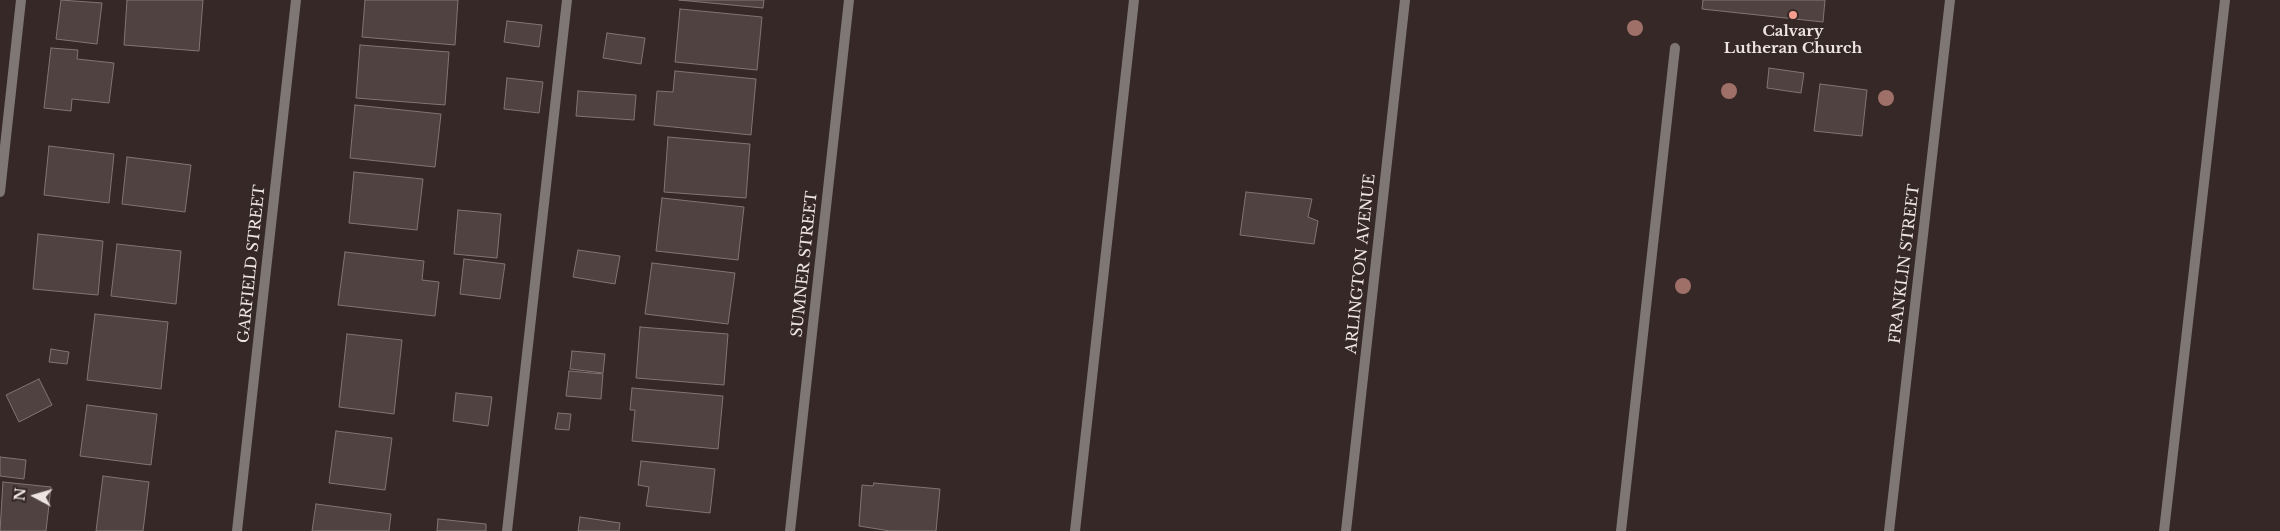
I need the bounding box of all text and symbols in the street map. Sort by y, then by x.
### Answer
marker: Calvary Lutheran Church [1787,9,1799,21]
place label: Calvary Lutheran Church [1724,23,1862,58]
street label: ARLINGTON AVENUE [1343,173,1379,355]
street label: FRANKLIN STREET [1886,183,1924,345]
street label: GARFIELD STREET [235,184,269,344]
street label: SUMNER STREET [788,190,822,338]
north arrow [10,471,60,521]
text: N [10,487,30,502]

